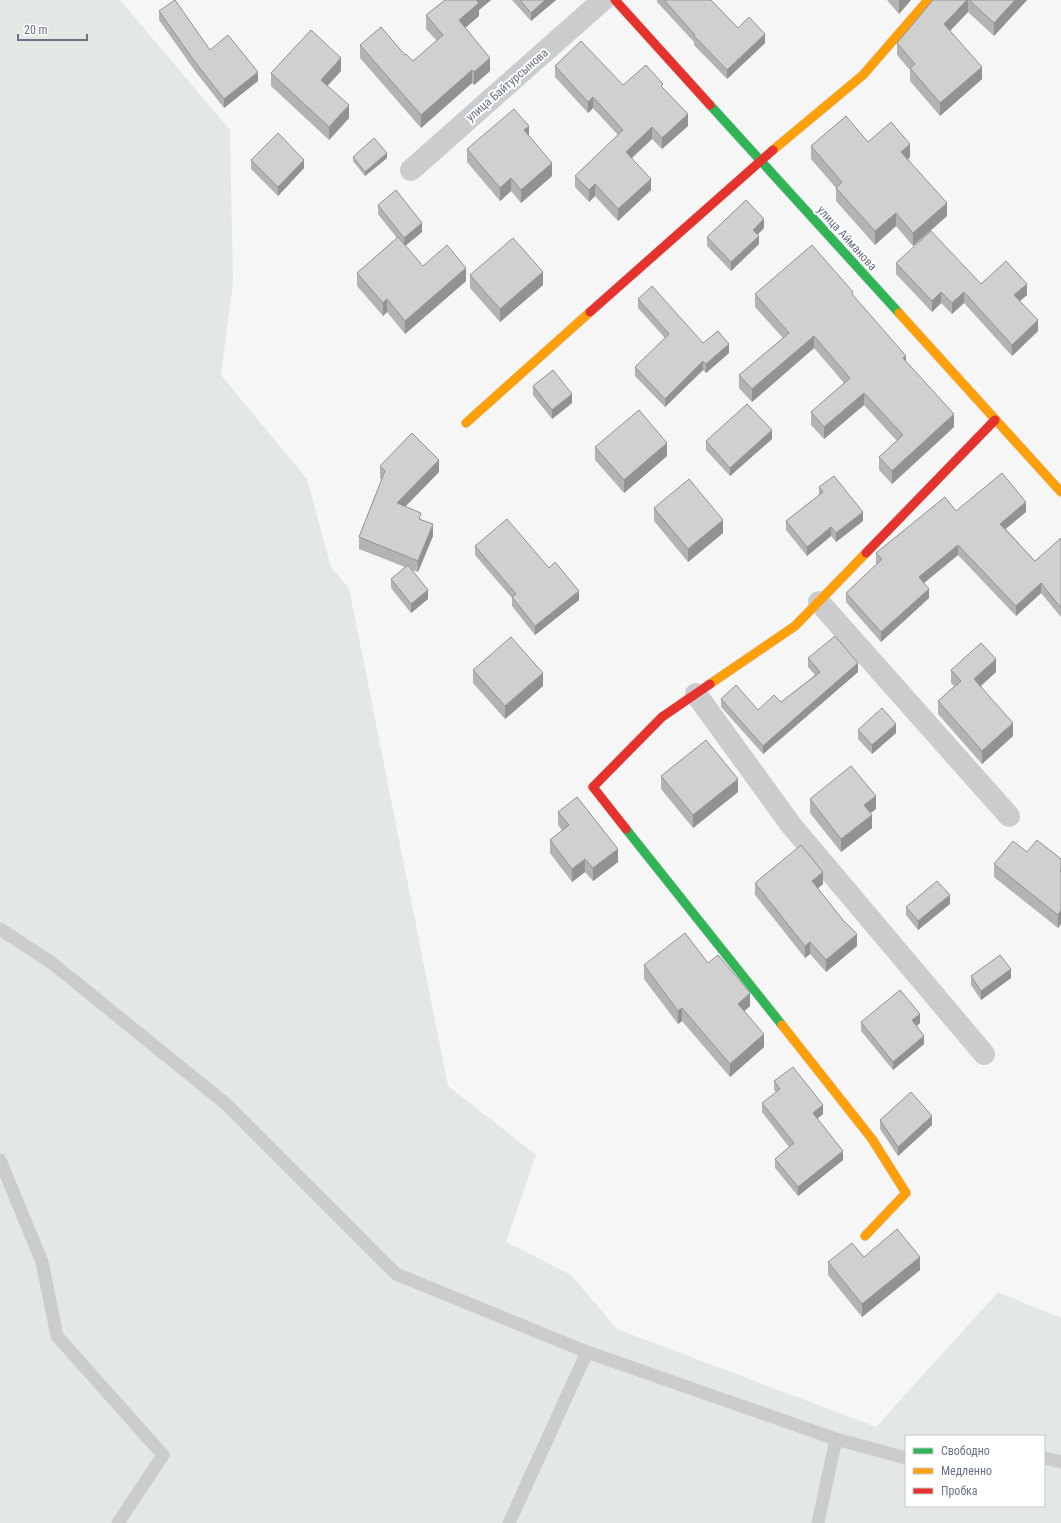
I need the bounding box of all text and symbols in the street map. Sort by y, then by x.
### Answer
scale bar [18,16,87,42]
text: 20 m [24,23,48,37]
street label: улица Байтурсынова [463,45,551,124]
street label: улица Айманова [814,203,880,273]
legend [905,1435,1045,1507]
text: Свободно [941,1444,990,1458]
text: Медленно [941,1464,992,1478]
text: Пробка [941,1484,978,1498]

